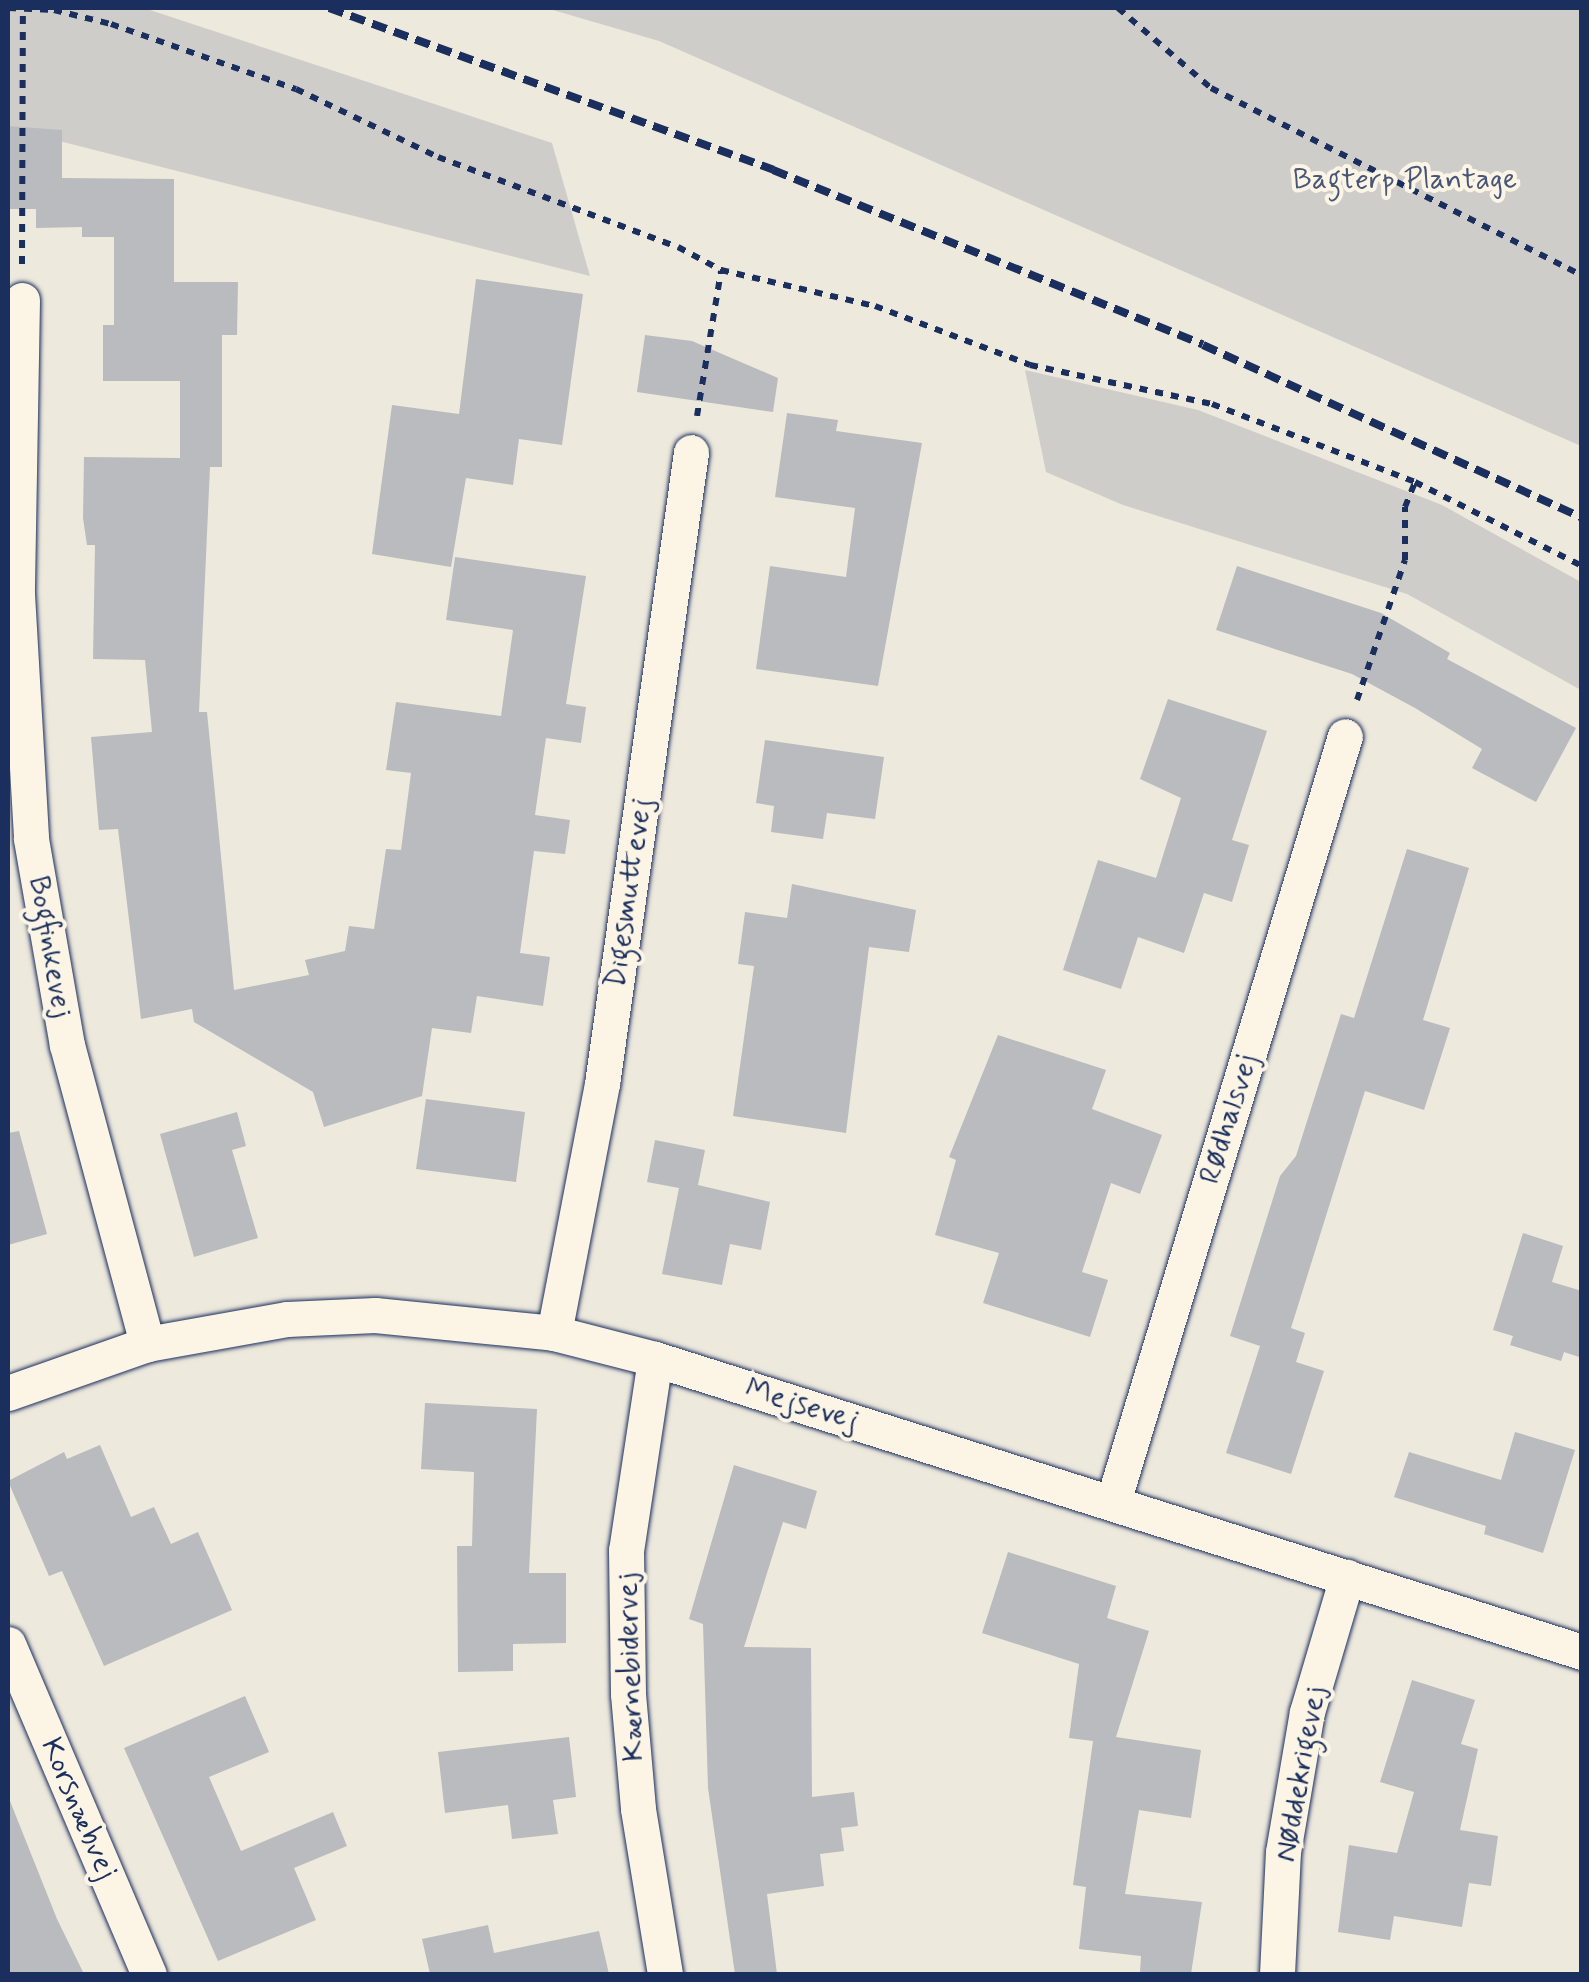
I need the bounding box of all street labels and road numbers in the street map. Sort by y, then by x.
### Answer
street label: Digesmuttevej [598,796,660,990]
street label: Bogfinkevej [20,873,80,1021]
street label: Rødhalsvej [1192,1050,1266,1188]
street label: Mejsevej [741,1371,863,1439]
street label: Kærnebidervej [610,1572,652,1762]
street label: Nøddekrigevej [1268,1683,1334,1865]
street label: Korsnæbvej [32,1733,124,1885]

